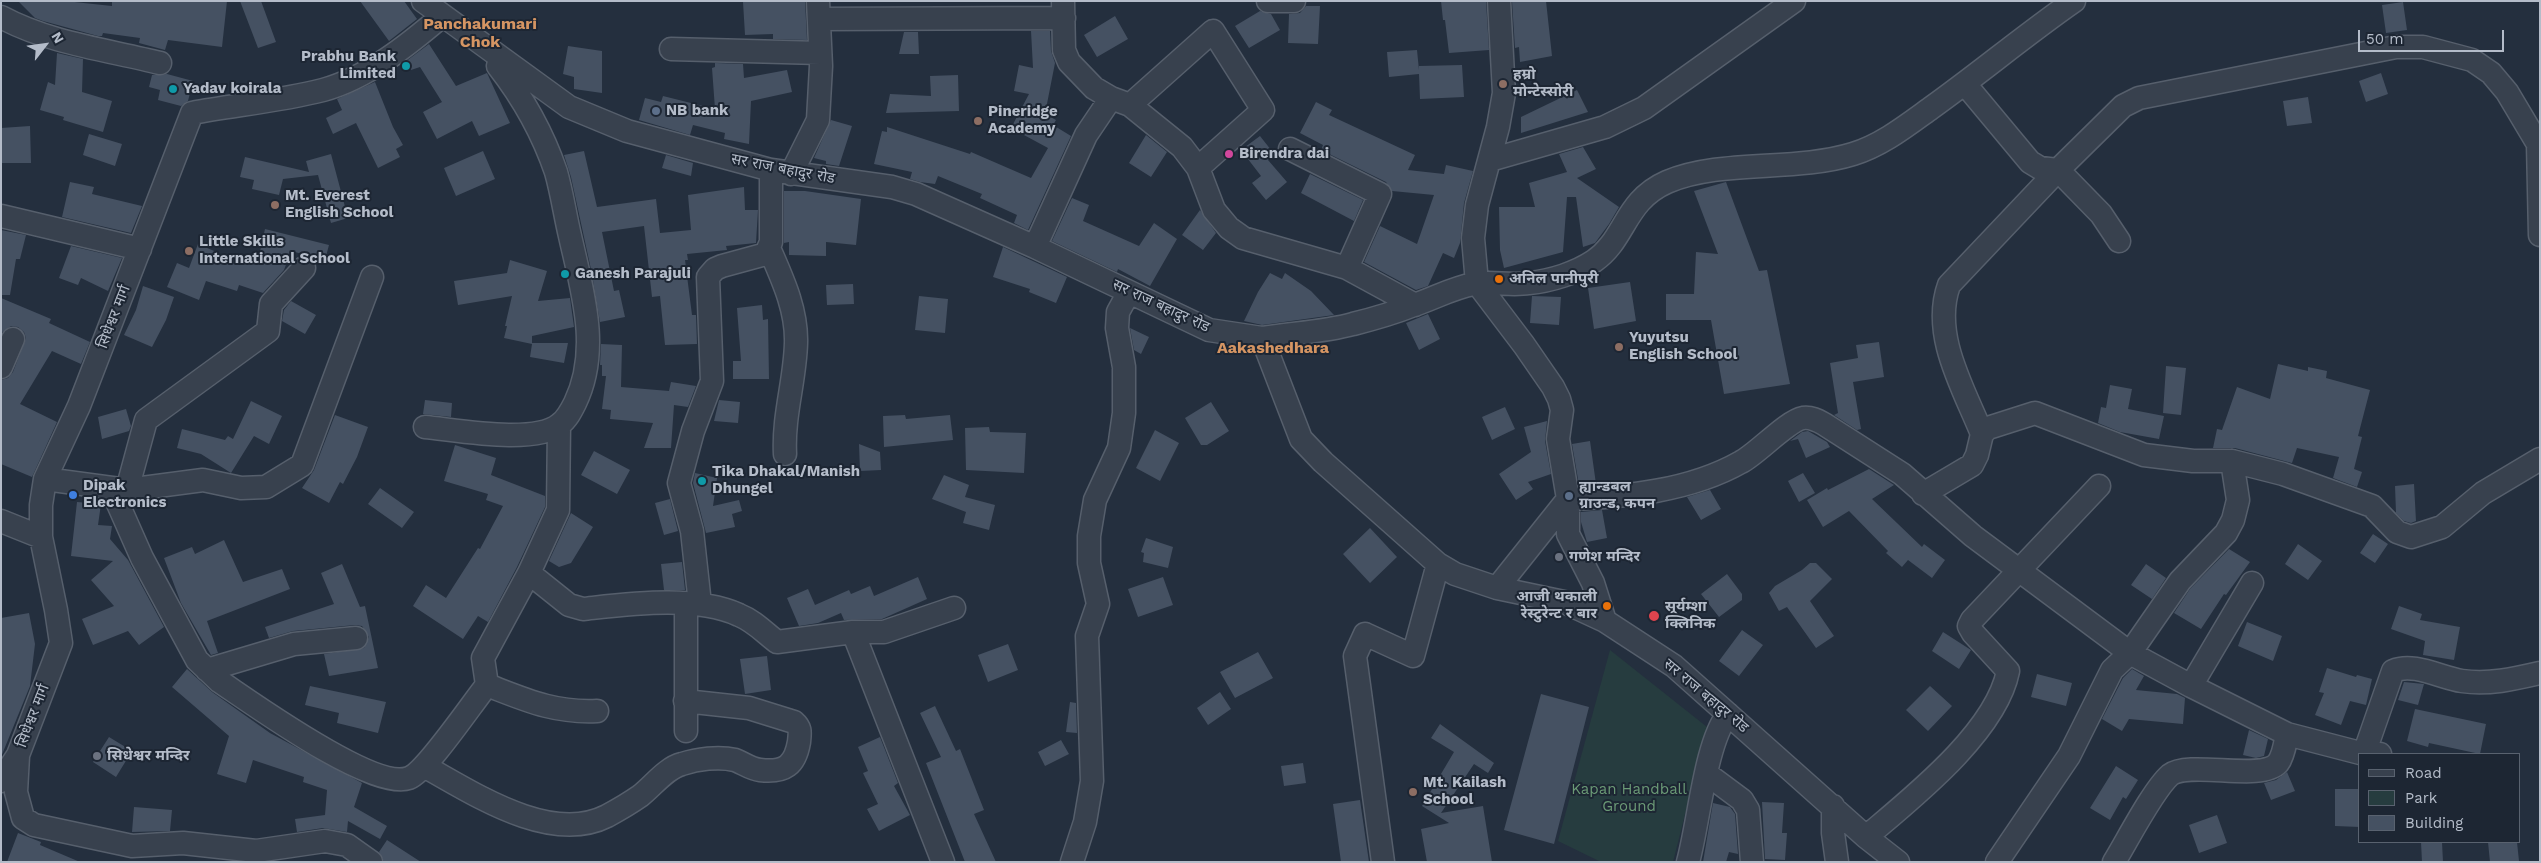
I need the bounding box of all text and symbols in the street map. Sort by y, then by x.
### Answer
district label: Panchakumari Chok [423,14,537,52]
north arrow [20,20,70,70]
scale bar [2361,20,2507,52]
text: N [48,29,68,46]
text: 50 m [2366,30,2403,48]
place label: Prabhu Bank Limited [301,48,396,83]
marker: Prabhu Bank Limited [400,60,412,72]
place label: हम्रो मोन्टेस्सोरी [1513,66,1573,101]
marker: हम्रो मोन्टेस्सोरी [1497,78,1509,90]
place label: Yadav koirala [183,80,281,98]
marker: Yadav koirala [167,83,179,95]
place label: NB bank [666,102,728,120]
place label: Pineridge Academy [988,103,1058,138]
marker: NB bank [650,105,662,117]
marker: Pineridge Academy [972,115,984,127]
place label: Birendra dai [1239,145,1329,163]
marker: Birendra dai [1223,148,1235,160]
street label: सर राज बहादुर रोड [730,150,836,188]
place label: Mt. Everest English School [285,187,393,222]
marker: Mt. Everest English School [269,199,281,211]
place label: Little Skills International School [199,233,350,268]
marker: Little Skills International School [183,245,195,257]
place label: Ganesh Parajuli [575,265,691,283]
marker: Ganesh Parajuli [559,268,571,280]
place label: अनिल पानीपुरी [1509,270,1598,288]
marker: अनिल पानीपुरी [1493,273,1505,285]
street label: सर राज बहादुर रोड [1109,276,1213,336]
street label: सिधेश्वर मार्ग [94,283,134,351]
place label: Yuyutsu English School [1629,329,1737,364]
district label: Aakashedhara [1217,338,1329,358]
marker: Yuyutsu English School [1613,341,1625,353]
place label: Tika Dhakal/Manish Dhungel [712,463,860,498]
marker: Tika Dhakal/Manish Dhungel [696,475,708,487]
place label: Dipak Electronics [83,477,167,512]
place label: ह्यान्डबल ग्राउन्ड, कपन [1579,478,1655,513]
marker: Dipak Electronics [67,489,79,501]
marker: ह्यान्डबल ग्राउन्ड, कपन [1563,490,1575,502]
place label: गणेश मन्दिर [1569,548,1640,566]
marker: गणेश मन्दिर [1553,551,1565,563]
place label: आजी थकाली रेस्टुरेन्ट र बार [1516,588,1597,623]
place label: सूर्यम्शा क्लिनिक [1665,598,1715,633]
marker: आजी थकाली रेस्टुरेन्ट र बार [1601,600,1613,612]
marker: सूर्यम्शा क्लिनिक [1647,609,1661,623]
street label: सर राज बहादुर रोड [1660,655,1752,737]
street label: सिधेश्वर मार्ग [13,682,53,750]
place label: सिधेश्वर मन्दिर [107,747,190,765]
marker: सिधेश्वर मन्दिर [91,750,103,762]
legend [2358,753,2521,843]
text: Road [2405,764,2442,782]
place label: Mt. Kailash School [1423,774,1506,809]
park label: Kapan Handball Ground [1571,781,1687,816]
marker: Mt. Kailash School [1407,786,1419,798]
text: Park [2405,789,2437,807]
text: Building [2405,814,2463,832]

